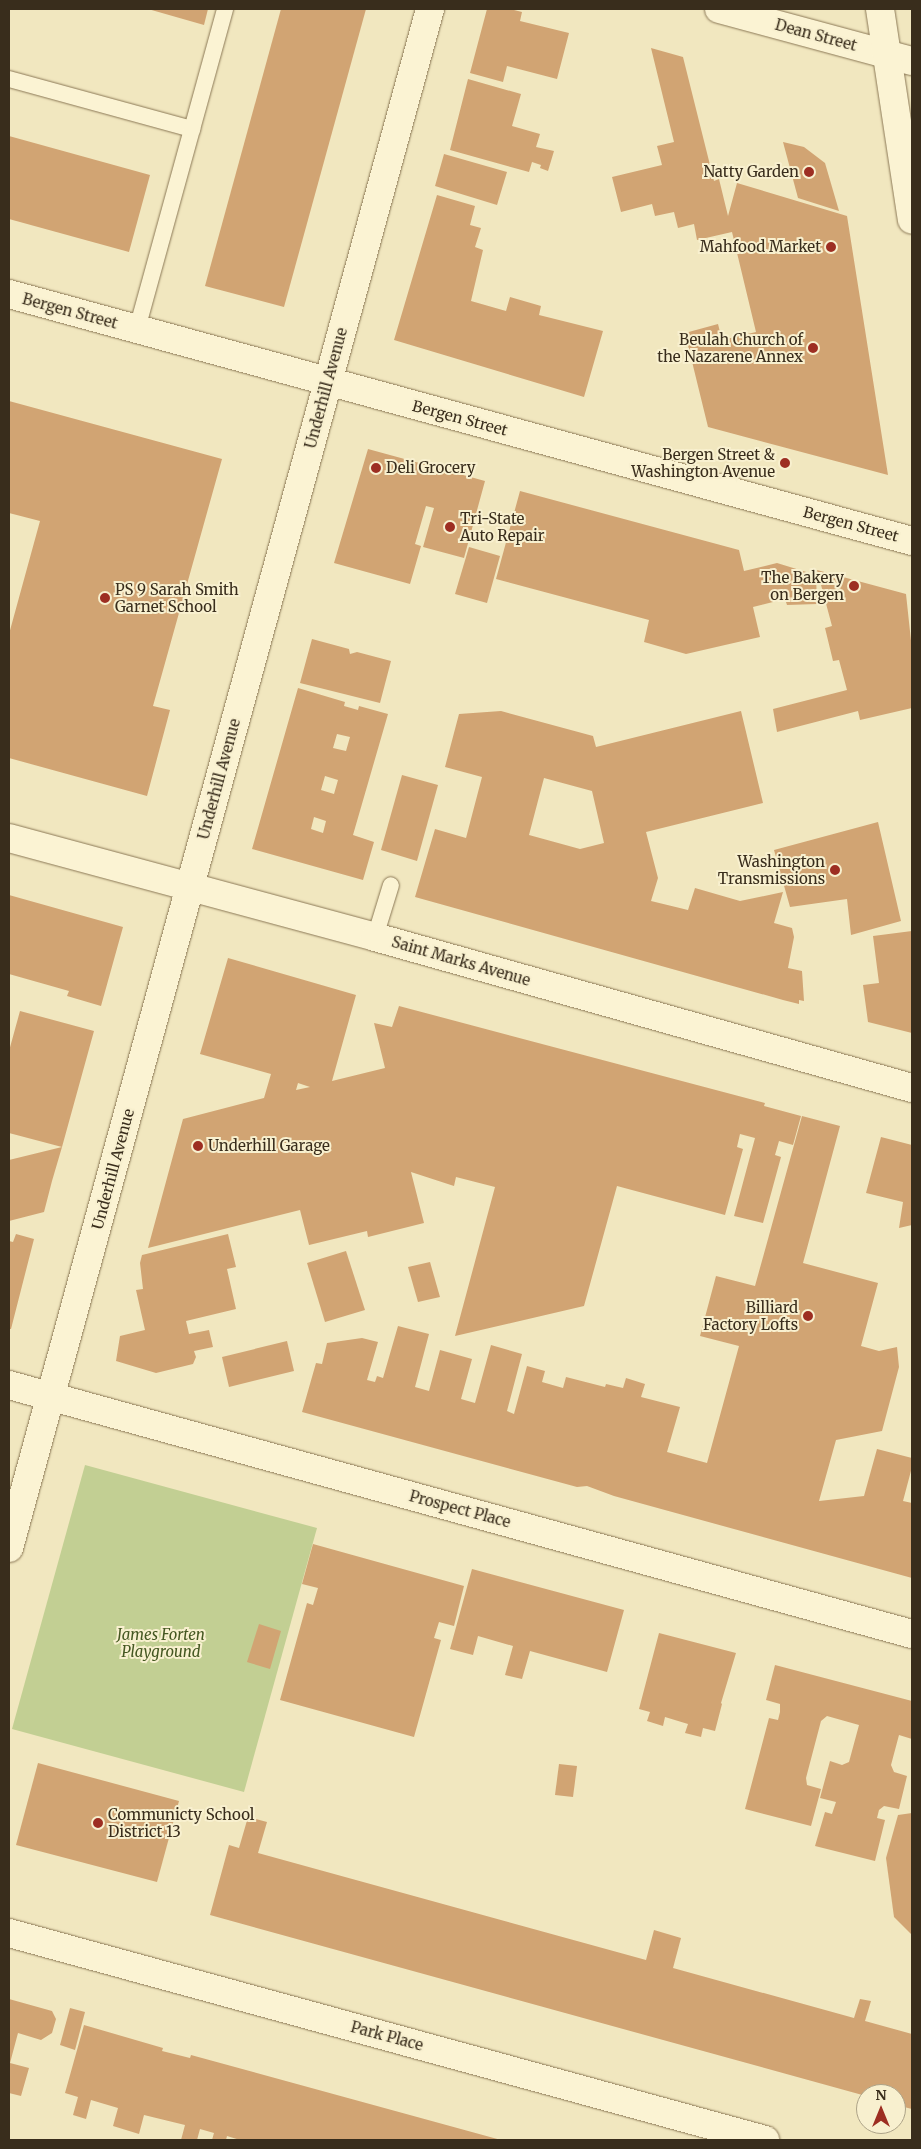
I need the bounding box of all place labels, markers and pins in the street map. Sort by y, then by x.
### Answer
place label: Natty Garden [703,163,799,181]
marker: Natty Garden [803,166,815,178]
place label: Mahfood Market [700,238,821,256]
marker: Mahfood Market [825,241,837,253]
place label: Beulah Church of the Nazarene Annex [657,330,803,365]
marker: Beulah Church of the Nazarene Annex [807,342,819,354]
place label: Bergen Street & Washington Avenue [631,445,775,480]
marker: Bergen Street & Washington Avenue [779,457,791,469]
place label: Deli Grocery [386,459,476,477]
marker: Deli Grocery [370,462,382,474]
place label: Tri-State Auto Repair [460,509,545,544]
marker: Tri-State Auto Repair [444,521,456,533]
place label: The Bakery on Bergen [761,568,844,603]
place label: PS 9 Sarah Smith Garnet School [115,580,239,615]
marker: The Bakery on Bergen [848,580,860,592]
marker: PS 9 Sarah Smith Garnet School [99,592,111,604]
place label: Washington Transmissions [718,852,825,887]
marker: Washington Transmissions [829,864,841,876]
place label: Underhill Garage [208,1137,330,1155]
marker: Underhill Garage [192,1140,204,1152]
place label: Billiard Factory Lofts [703,1298,798,1333]
marker: Billiard Factory Lofts [802,1310,814,1322]
place label: Communicty School District 13 [108,1805,254,1840]
marker: Communicty School District 13 [92,1817,104,1829]

